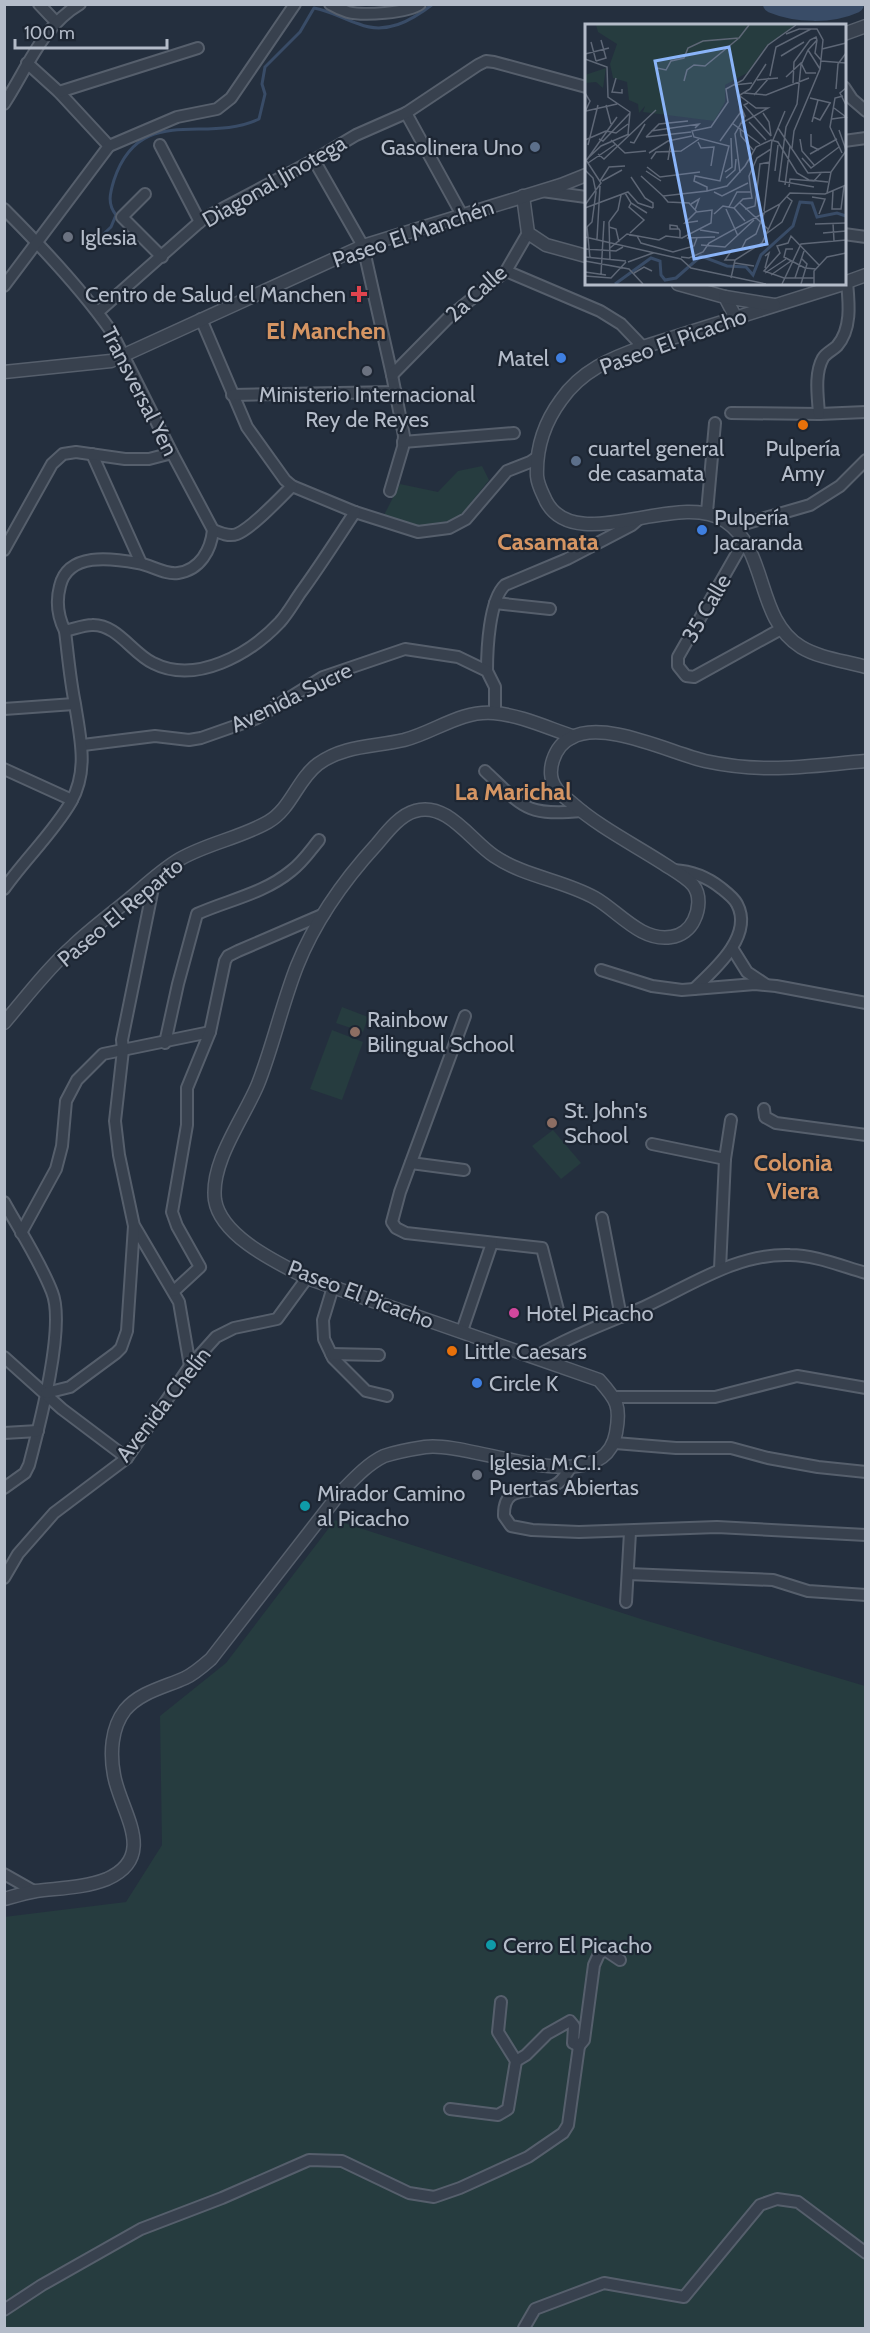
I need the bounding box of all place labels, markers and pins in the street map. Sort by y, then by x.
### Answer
place label: Gasolinera Uno [381,134,523,161]
marker: Gasolinera Uno [528,140,542,154]
place label: Iglesia [80,224,137,251]
marker: Iglesia [61,230,75,244]
place label: Centro de Salud el Manchen [85,281,346,308]
marker: Centro de Salud el Manchen [350,285,368,303]
place label: Matel [497,345,550,372]
marker: Matel [554,351,568,365]
marker: Ministerio Internacional Rey de Reyes [360,364,374,378]
place label: Ministerio Internacional Rey de Reyes [259,381,476,433]
marker: Pulpería Amy [796,418,810,432]
place label: cuartel general de casamata [588,435,725,487]
place label: Pulpería Amy [766,435,841,487]
marker: cuartel general de casamata [569,454,583,468]
place label: Pulpería Jacaranda [713,504,803,556]
marker: Pulpería Jacaranda [695,523,709,537]
place label: Rainbow Bilingual School [367,1006,515,1058]
marker: Rainbow Bilingual School [348,1025,362,1039]
place label: St. John's School [564,1097,647,1149]
marker: St. John's School [545,1116,559,1130]
place label: Hotel Picacho [526,1300,654,1327]
marker: Hotel Picacho [507,1306,521,1320]
place label: Little Caesars [464,1338,587,1365]
marker: Little Caesars [445,1344,459,1358]
place label: Circle K [489,1370,559,1397]
marker: Circle K [470,1376,484,1390]
place label: Iglesia M.C.I. Puertas Abiertas [489,1449,639,1501]
marker: Iglesia M.C.I. Puertas Abiertas [470,1468,484,1482]
place label: Mirador Camino al Picacho [317,1480,465,1532]
marker: Mirador Camino al Picacho [298,1499,312,1513]
place label: Cerro El Picacho [503,1932,652,1959]
marker: Cerro El Picacho [484,1938,498,1952]

